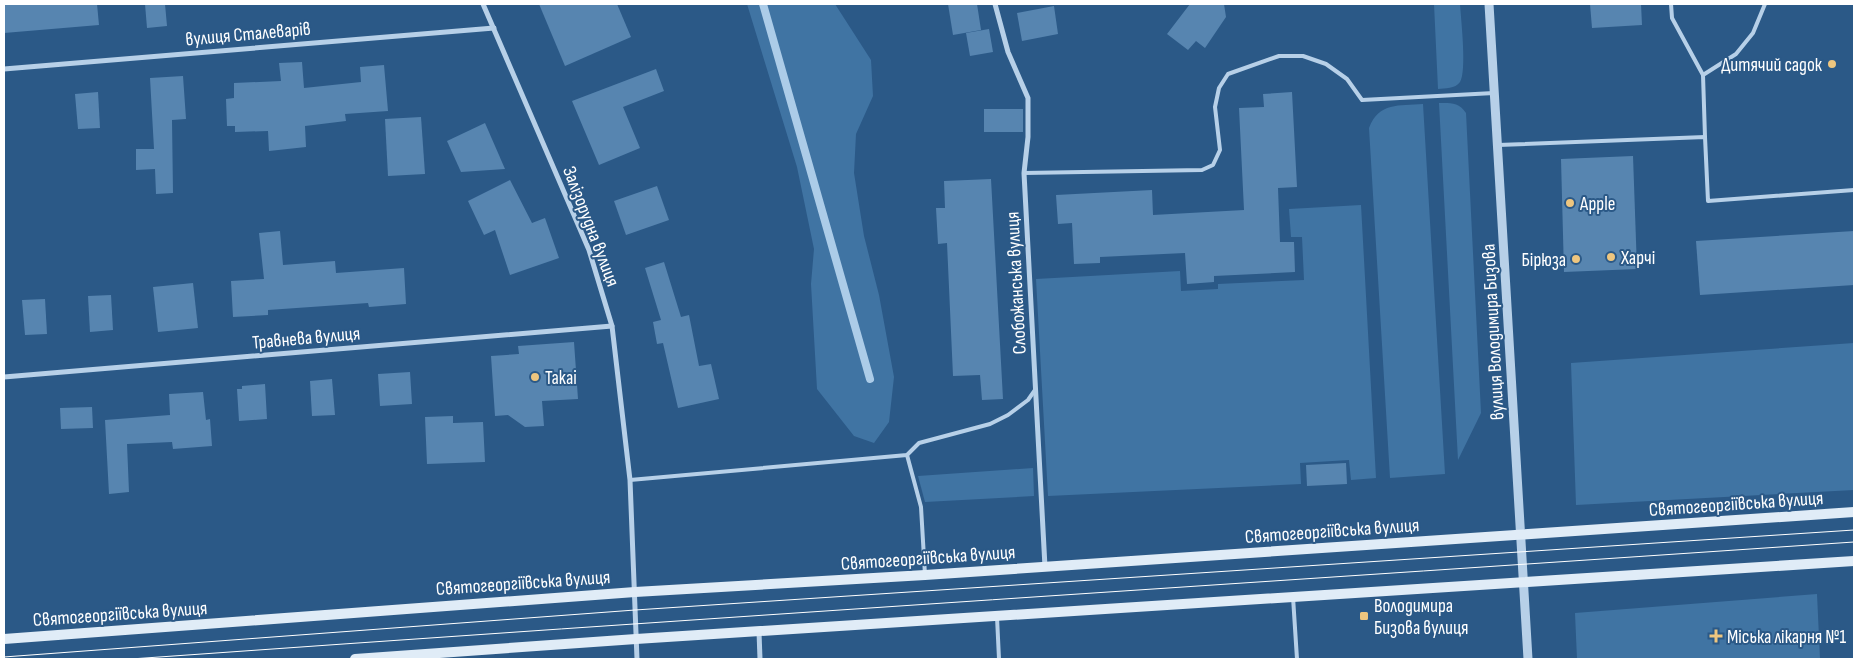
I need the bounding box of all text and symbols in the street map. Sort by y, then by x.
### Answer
street label: вулиця Сталеварів [185,18,312,51]
place label: Дитячий садок [1721,54,1823,77]
marker: Дитячий садок [1826,58,1838,70]
street label: Залізорудна вулиця [557,163,624,290]
place label: Apple [1579,193,1615,216]
marker: Apple [1564,197,1576,209]
street label: Слобожанська вулиця [1001,211,1032,355]
street label: вулиця Володимира Бизова [1477,243,1510,421]
place label: Харчі [1620,247,1655,270]
place label: Бірюза [1522,249,1566,272]
marker: Харчі [1605,251,1617,263]
marker: Бірюза [1570,253,1582,265]
street label: Травнева вулиця [251,322,361,355]
place label: Takai [545,367,577,390]
marker: Takai [529,371,541,383]
street label: Святогеоргіївська вулиця [1648,487,1824,522]
street label: Святогеоргіївська вулиця [1244,514,1420,549]
street label: Святогеоргіївська вулиця [840,541,1016,576]
street label: Святогеоргіївська вулиця [435,566,611,601]
place label: Володимира Бизова вулиця [1374,595,1468,640]
street label: Святогеоргіївська вулиця [32,597,208,632]
marker: Володимира Бизова вулиця [1358,610,1370,622]
place label: Міська лікарня №1 [1727,626,1847,649]
marker: Міська лікарня №1 [1709,629,1723,643]

